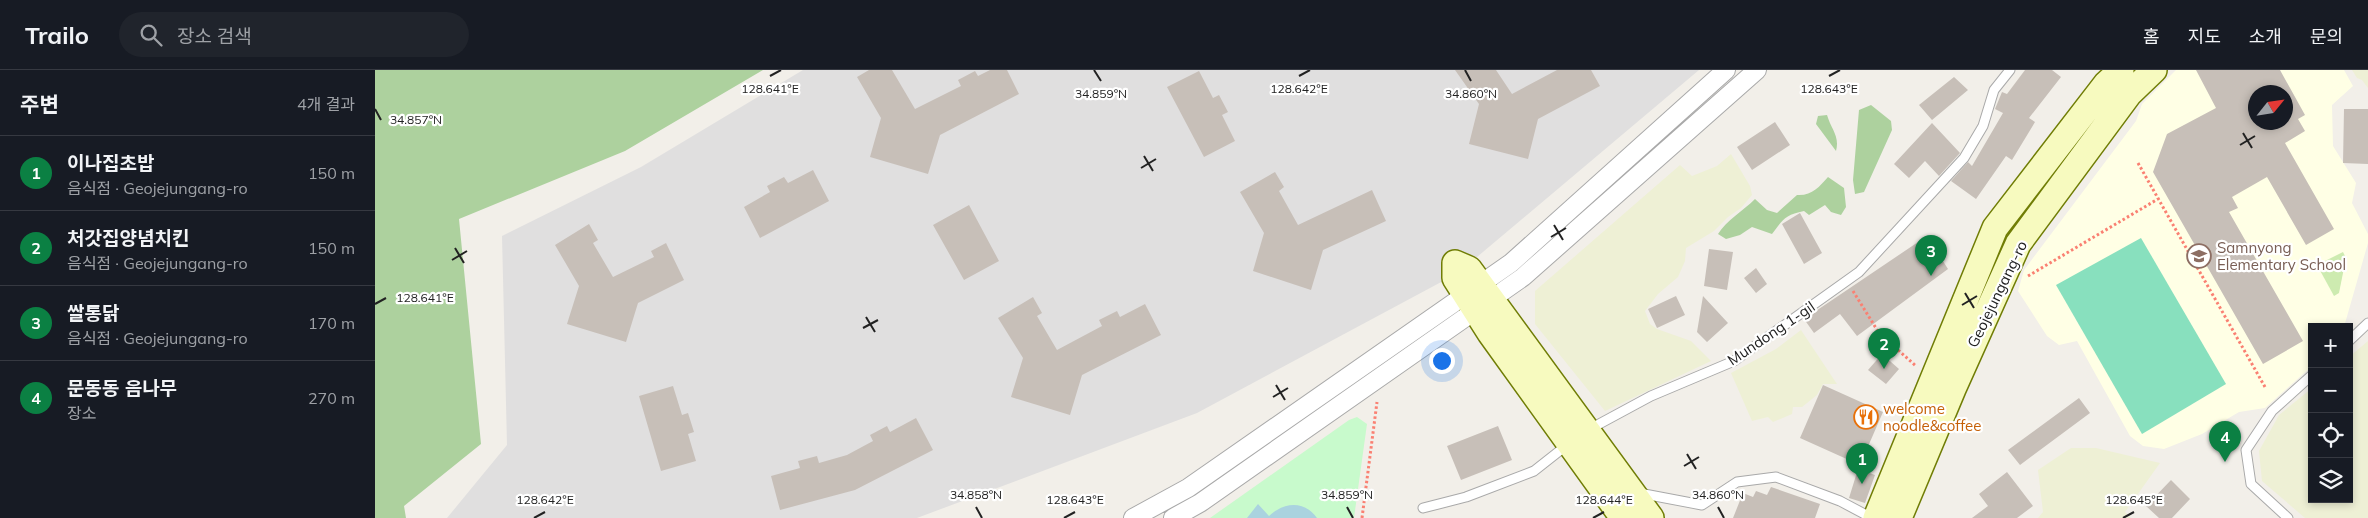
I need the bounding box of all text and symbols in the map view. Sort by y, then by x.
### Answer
search box [119,12,469,57]
text: Trailo [25,20,89,50]
icon: search [137,21,165,49]
text: 장소 검색 [177,24,252,48]
text: 홈 [2143,25,2160,48]
text: 지도 [2188,25,2221,48]
text: 소개 [2249,25,2282,48]
text: 문의 [2310,25,2343,48]
text: 128.641°E [741,81,799,96]
text: 128.642°E [1270,81,1328,96]
text: 128.643°E [1800,81,1858,96]
north arrow [2248,85,2293,130]
text: 34.859°N [1075,86,1127,101]
text: 34.860°N [1445,86,1497,101]
text: 주변 [20,91,59,117]
text: 4개 결과 [297,94,355,114]
text: 34.857°N [390,112,442,127]
text: 이나집초밥 [67,151,154,175]
text: 1 [31,163,41,183]
text: 150 m [308,163,355,183]
text: 음식점 · Geojejungang-ro [67,178,248,198]
text: 처갓집양념치킨 [67,226,189,250]
pin: 3 [1915,235,1947,276]
street label: Geojejungang-ro [1963,237,2031,351]
text: 2 [31,238,41,258]
text: 150 m [308,238,355,258]
place label: Samnyong Elementary School [2217,238,2346,274]
school or university icon: Samnyong Elementary School [2186,243,2212,269]
text: 음식점 · Geojejungang-ro [67,253,248,273]
text: 128.641°E [396,290,454,305]
street label: Mundong 1-gil [1724,297,1818,369]
text: 쌀통닭 [67,301,119,325]
text: 3 [31,313,41,333]
text: 170 m [308,313,355,333]
map controls [2308,323,2353,503]
button: + [2308,323,2353,368]
text: 음식점 · Geojejungang-ro [67,328,248,348]
pin: 2 [1868,328,1900,369]
your location [1429,348,1455,374]
button: − [2308,368,2353,413]
text: 문동동 음나무 [67,376,177,400]
text: 4 [31,388,41,408]
text: 270 m [308,388,355,408]
place label: welcome noodle&coffee [1883,399,1981,435]
text: 장소 [67,403,96,423]
restaurant icon: welcome noodle&coffee [1853,404,1879,430]
button: locate [2308,413,2353,458]
pin: 4 [2209,421,2241,462]
pin: 1 [1846,443,1878,484]
button: layers [2308,458,2353,503]
text: 34.858°N [950,487,1002,502]
text: 34.859°N [1321,487,1373,502]
text: 34.860°N [1692,487,1744,502]
text: 128.642°E [516,492,574,507]
text: 128.643°E [1046,492,1104,507]
text: 128.644°E [1575,492,1633,507]
text: 128.645°E [2105,492,2163,507]

